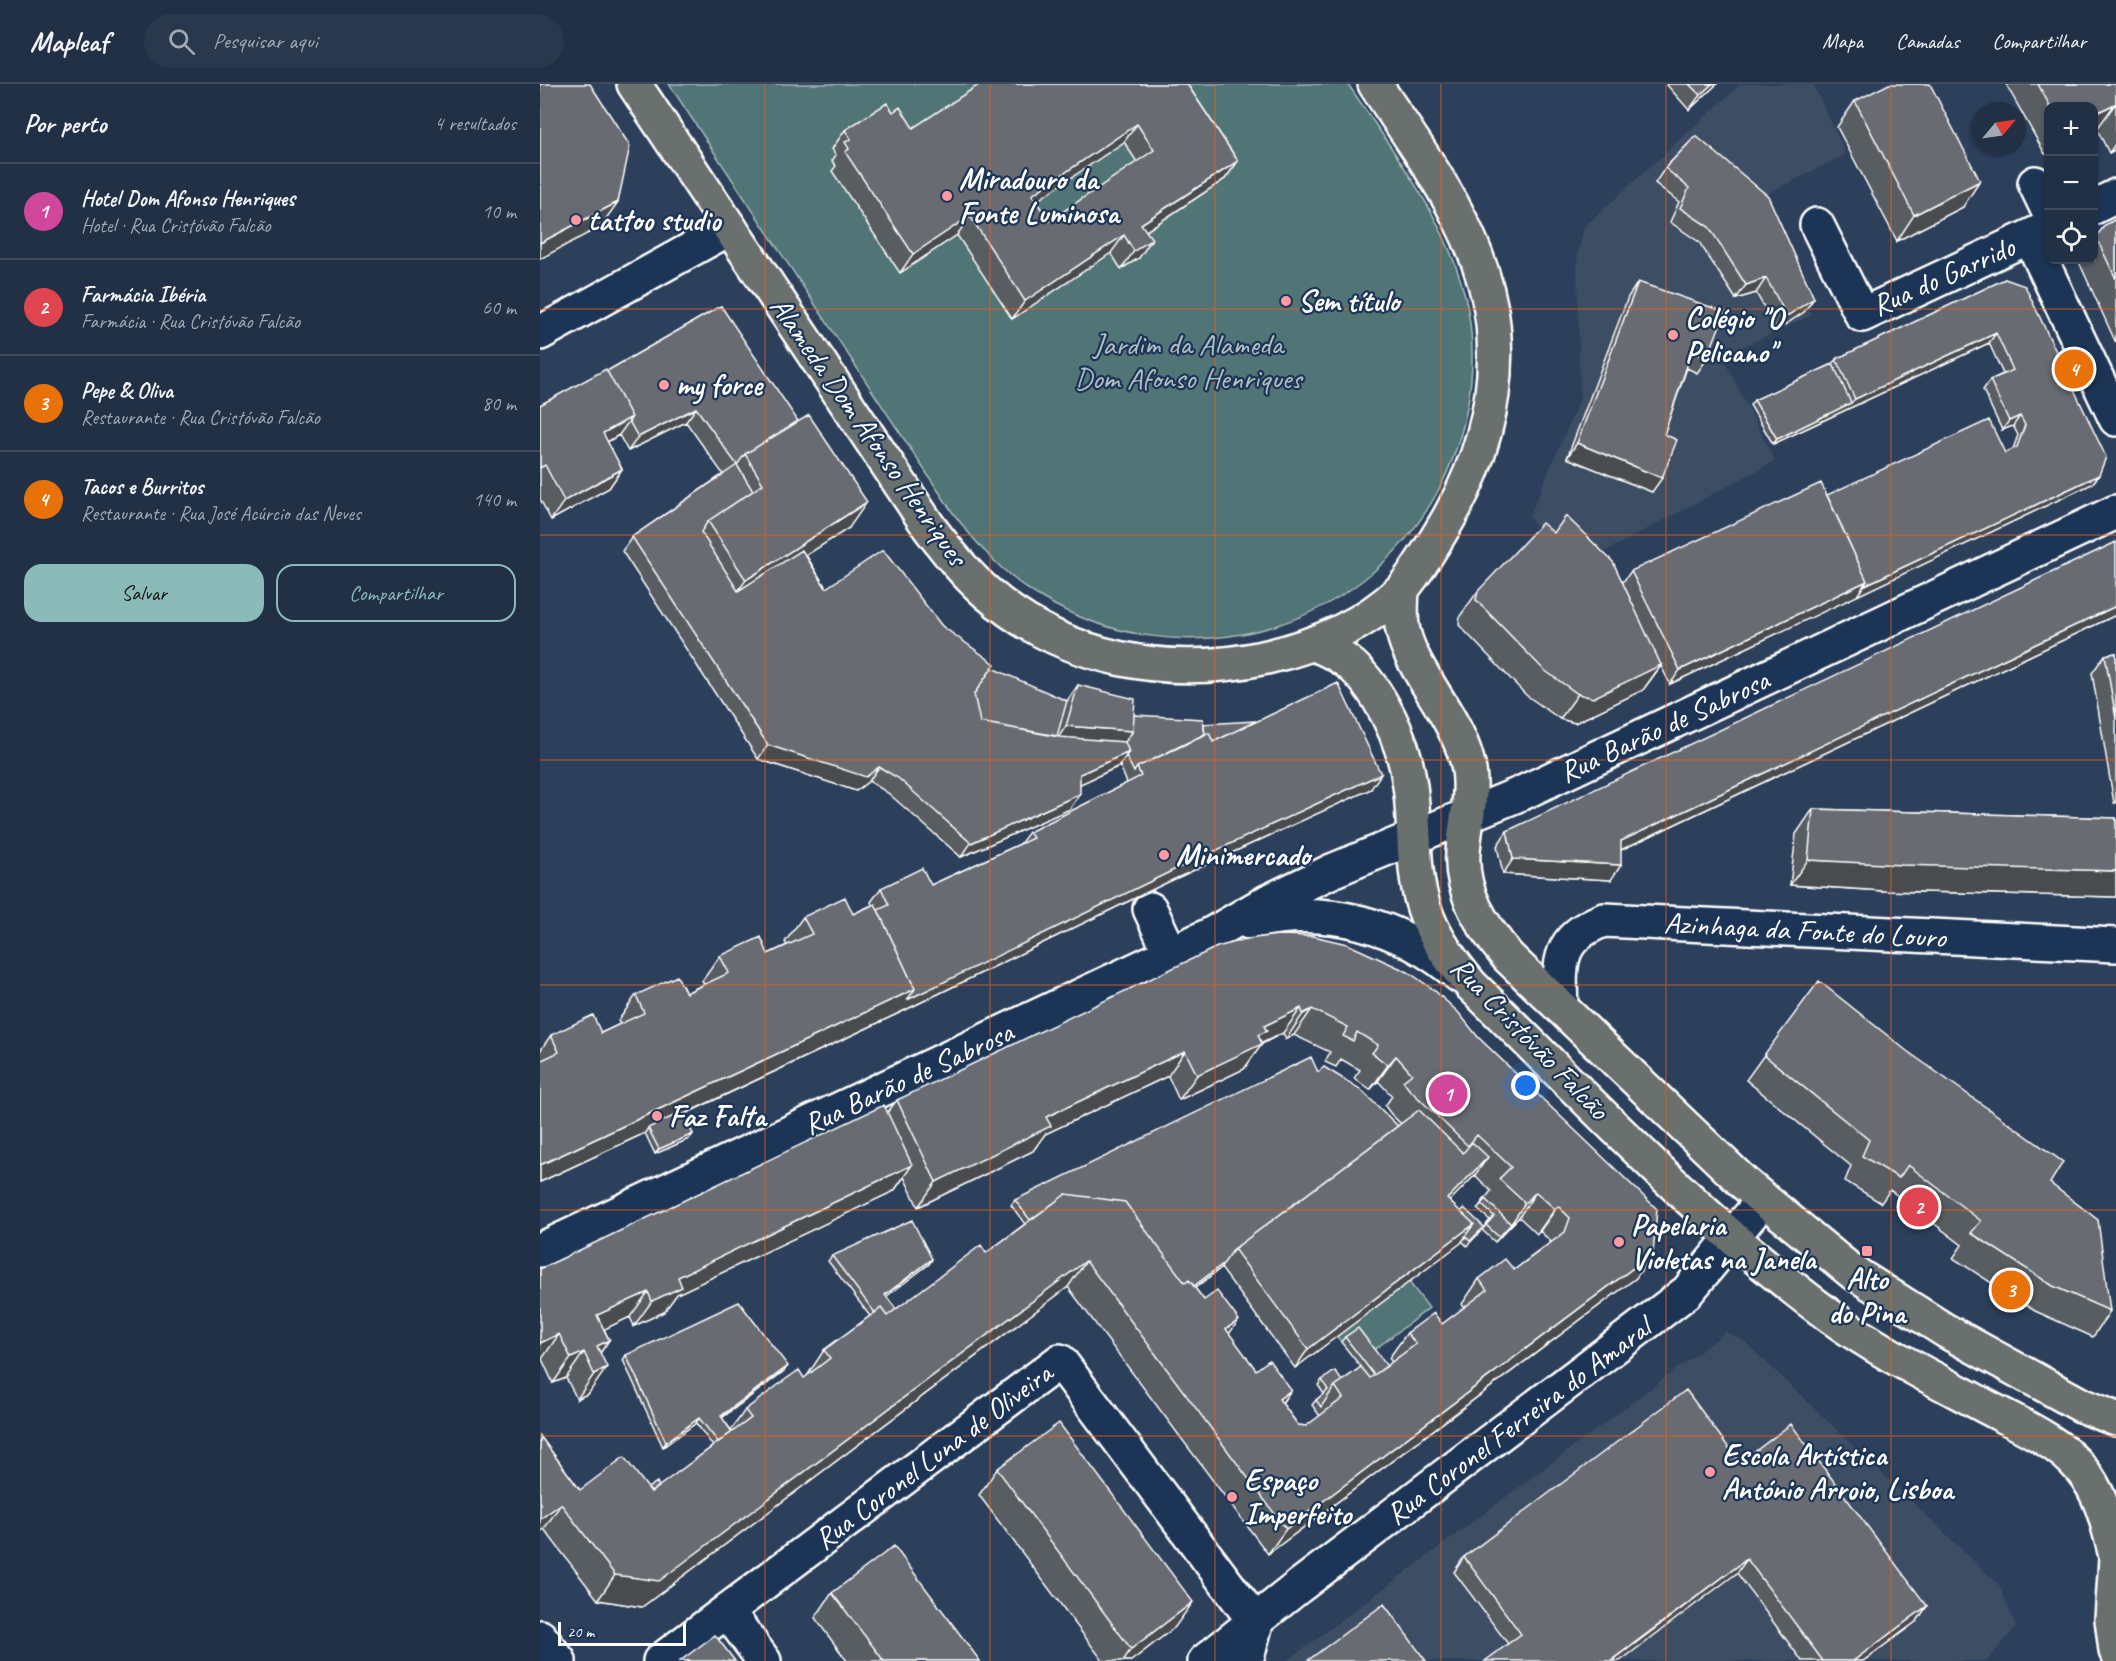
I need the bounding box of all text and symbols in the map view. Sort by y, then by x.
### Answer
search box [144,14,564,68]
text: Mapleaf [30,24,108,59]
icon: search [165,25,198,58]
text: Pesquisar aqui [213,27,318,55]
text: Mapa [1822,28,1863,54]
text: Camadas [1896,28,1959,54]
text: Compartilhar [1992,28,2086,54]
north arrow [1972,102,2026,156]
map controls [2044,102,2098,264]
button: + [2044,102,2098,156]
text: Por perto [24,107,106,140]
text: 4 resultados [434,111,516,136]
button: − [2044,156,2098,210]
place label: Miradouro da Fonte Luminosa [959,160,1121,232]
text: Hotel Dom Afonso Henriques [81,185,295,213]
marker: Miradouro da Fonte Luminosa [940,189,954,203]
text: 1 [39,199,48,224]
text: 10 m [482,199,516,224]
place label: tattoo studio [588,201,723,239]
button: locate [2044,210,2098,264]
text: Hotel · Rua Cristóvão Falcão [81,213,271,238]
marker: tattoo studio [569,213,583,227]
street label: Rua do Garrido [1866,227,2022,324]
text: Farmácia Ibéria [81,281,205,309]
place label: Sem título [1298,282,1403,320]
street label: Alameda Dom Afonso Henriques [762,289,978,575]
marker: Sem título [1279,294,1293,308]
text: 2 [39,295,48,320]
text: 60 m [482,295,516,320]
place label: Colégio "O Pelicano" [1685,299,1787,371]
text: Farmácia · Rua Cristóvão Falcão [81,309,300,334]
park label: Jardim da Alameda Dom Afonso Henriques [1074,325,1304,397]
marker: Colégio "O Pelicano" [1666,328,1680,342]
pin: 4 [2054,346,2093,392]
place label: my force [676,366,764,405]
text: Pepe & Oliva [81,377,173,405]
marker: my force [657,378,671,392]
text: 3 [39,391,48,416]
text: 80 m [482,391,516,416]
text: Restaurante · Rua Cristóvão Falcão [81,405,320,430]
text: Tacos e Burritos [81,473,203,501]
text: 4 [39,487,48,512]
text: 140 m [473,487,516,512]
text: Restaurante · Rua José Acúrcio das Neves [81,501,361,526]
button: Salvar [24,564,264,622]
button: Compartilhar [276,564,516,622]
street label: Rua Barão de Sabrosa [1553,660,1777,791]
place label: Minimercado [1176,836,1313,874]
marker: Minimercado [1157,848,1171,862]
street label: Azinhaga da Fonte do Louro [1663,904,1948,956]
street label: Rua Cristóvão Falcão [1443,948,1618,1129]
street label: Rua Barão de Sabrosa [797,1012,1021,1143]
your location [1511,1071,1540,1100]
pin: 1 [1428,1072,1468,1116]
place label: Faz Falta [669,1097,768,1135]
marker: Faz Falta [650,1109,664,1123]
pin: 2 [1900,1184,1938,1230]
place label: Papelaria Violetas na Janela [1631,1206,1818,1278]
marker: Papelaria Violetas na Janela [1612,1235,1626,1249]
marker: Alto do Pina [1860,1244,1874,1258]
place label: Alto do Pina [1829,1260,1908,1332]
pin: 3 [1992,1268,2030,1312]
street label: Rua Coronel Ferreira do Amaral [1378,1306,1662,1533]
street label: Rua Coronel Luna de Oliveira [807,1353,1062,1558]
place label: Escola Artística António Arroio, Lisboa [1722,1436,1955,1508]
place label: Espaço Imperfeito [1244,1461,1353,1533]
marker: Escola Artística António Arroio, Lisboa [1703,1465,1717,1479]
marker: Espaço Imperfeito [1225,1490,1239,1504]
scale bar [558,1619,686,1646]
text: 20 m [567,1622,594,1642]

